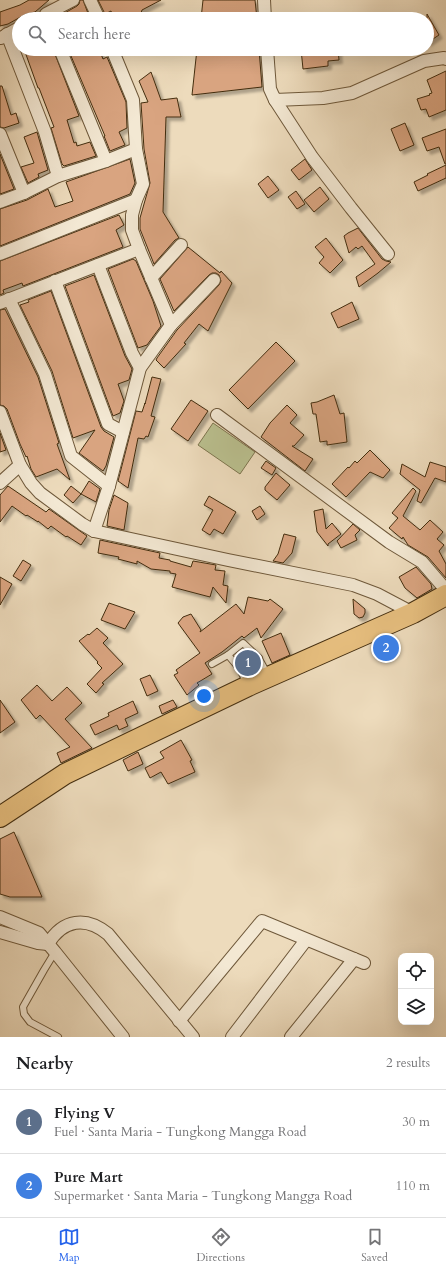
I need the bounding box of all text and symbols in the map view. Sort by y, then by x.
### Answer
search box [12,12,434,56]
icon: search [26,23,48,45]
text: Search here [58,24,131,44]
pin: 2 [373,633,399,663]
pin: 1 [235,648,261,678]
your location [194,686,214,706]
map controls [398,953,434,1025]
button: locate [398,953,434,989]
button: layers [398,989,434,1025]
text: Nearby [16,1052,73,1075]
text: 2 results [386,1054,430,1072]
text: Flying V [54,1103,115,1123]
text: 1 [26,1113,32,1131]
text: 30 m [402,1113,430,1131]
text: Fuel · Santa Maria - Tungkong Mangga Road [54,1123,306,1141]
text: Pure Mart [54,1167,123,1187]
text: 2 [26,1177,32,1195]
text: 110 m [396,1177,430,1195]
text: Supermarket · Santa Maria - Tungkong Mangga Road [54,1187,352,1205]
tab: Map [58,1226,80,1265]
tab: Directions [196,1226,245,1265]
tab: Saved [361,1226,388,1265]

